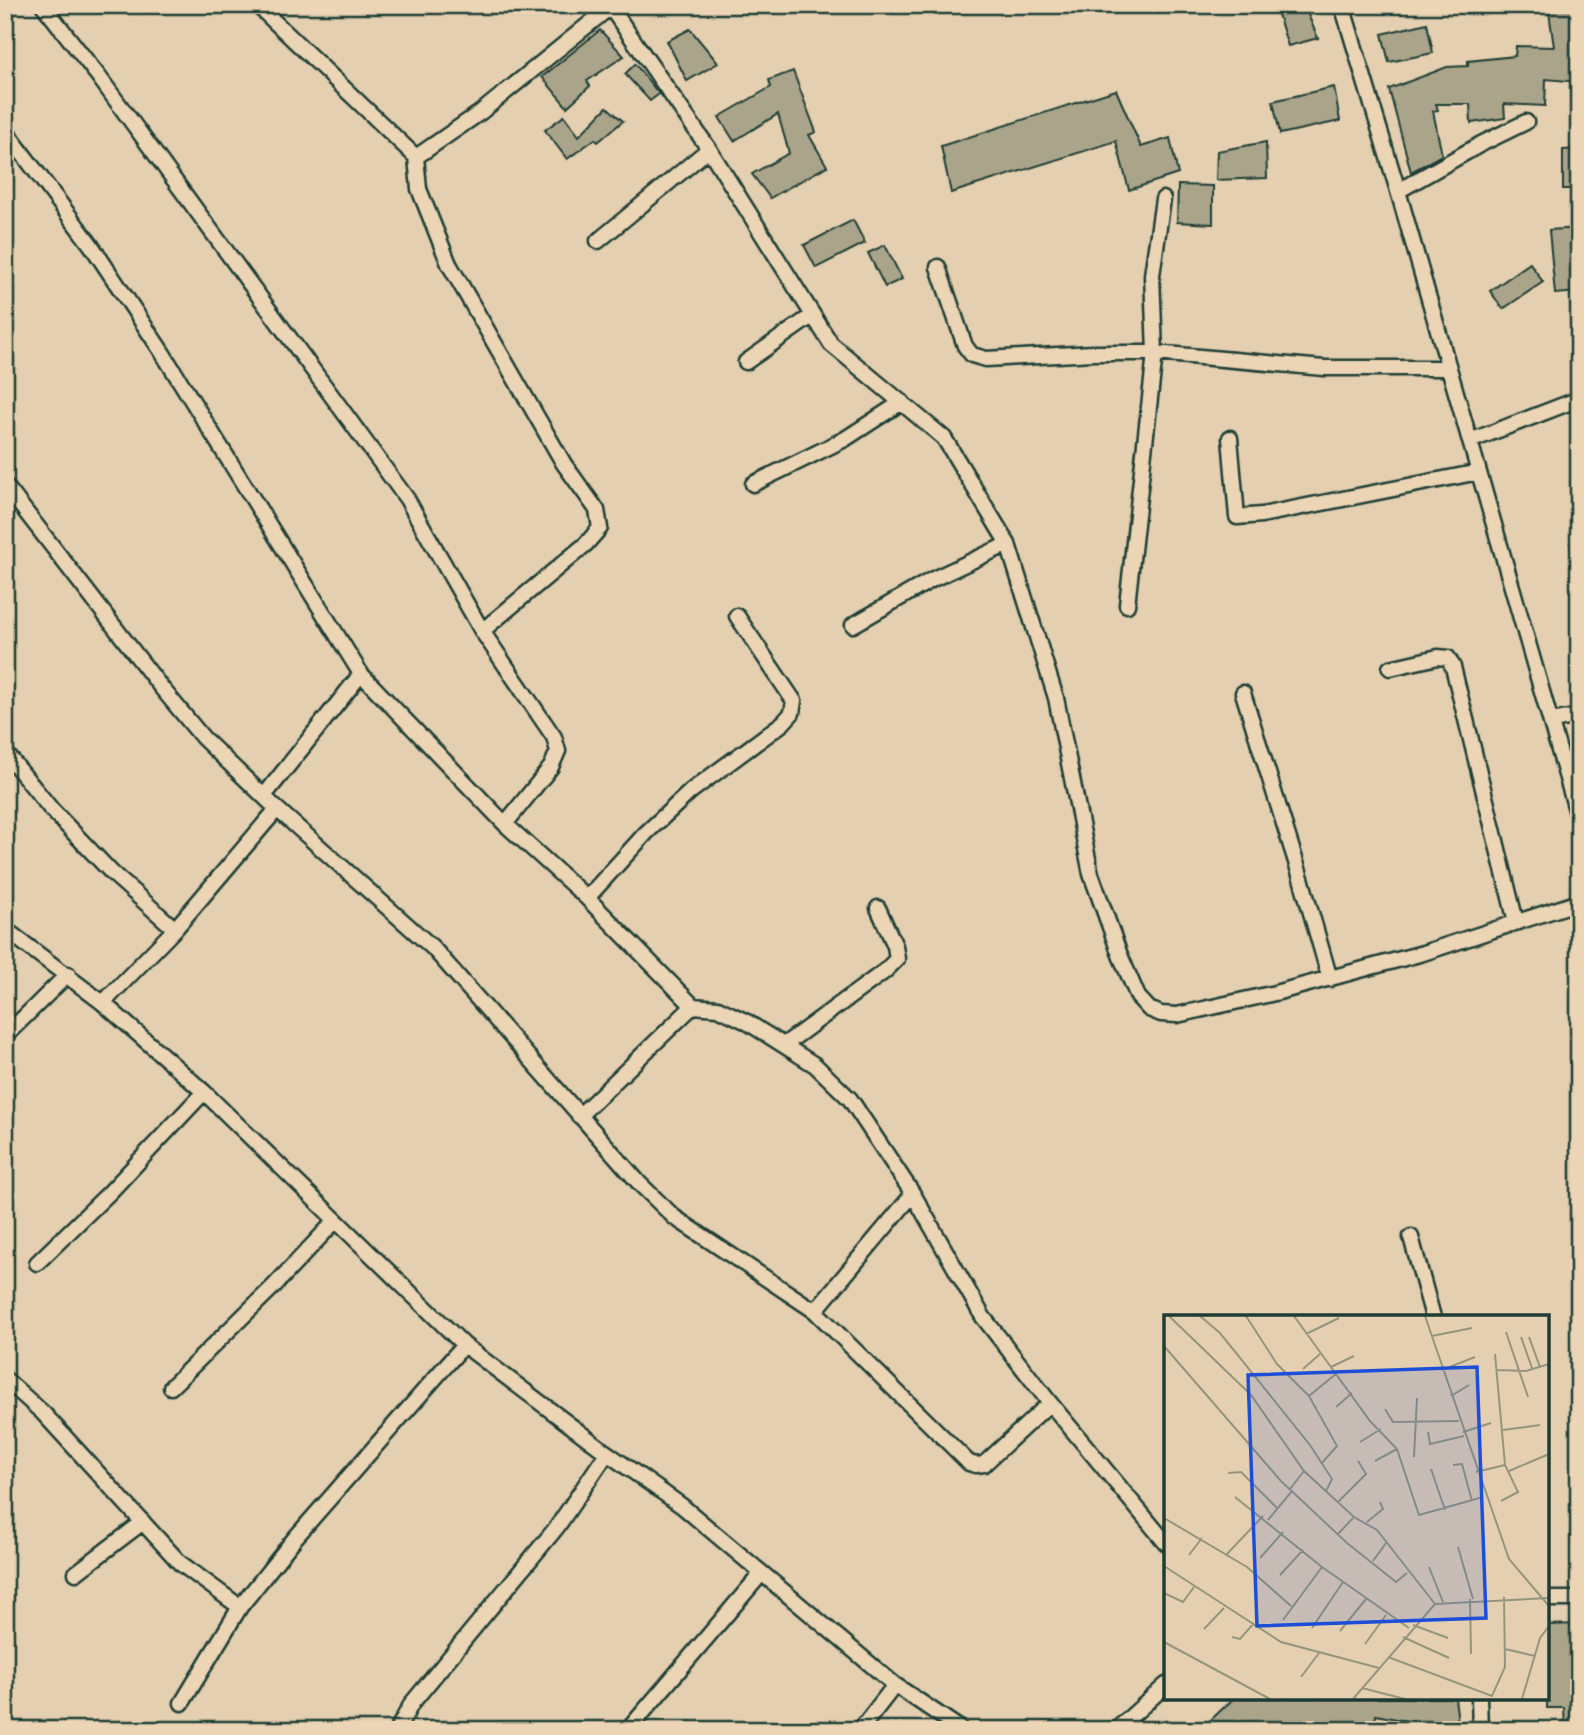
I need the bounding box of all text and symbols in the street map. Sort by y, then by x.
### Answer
inset map [1164,1315,1549,1700]

